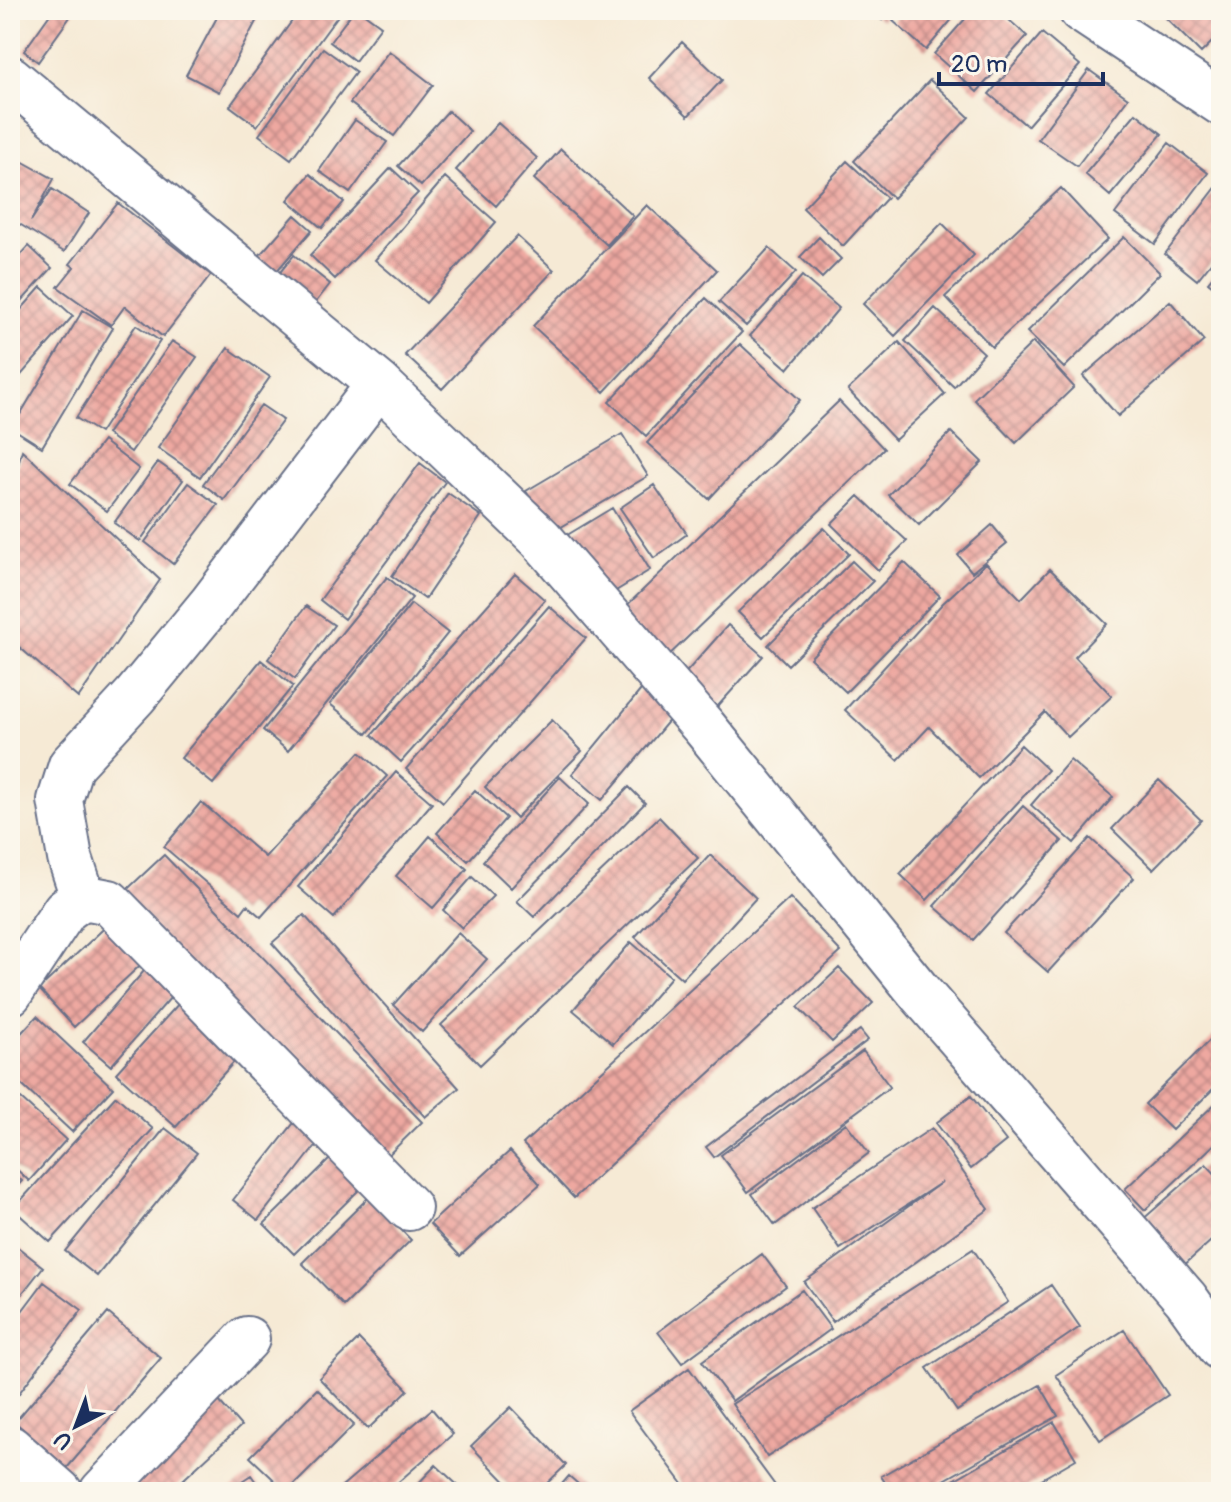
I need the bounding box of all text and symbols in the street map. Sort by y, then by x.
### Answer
scale bar [939,36,1103,86]
text: 20 m [951,50,1007,79]
north arrow [36,1386,116,1466]
text: U [49,1425,78,1455]

